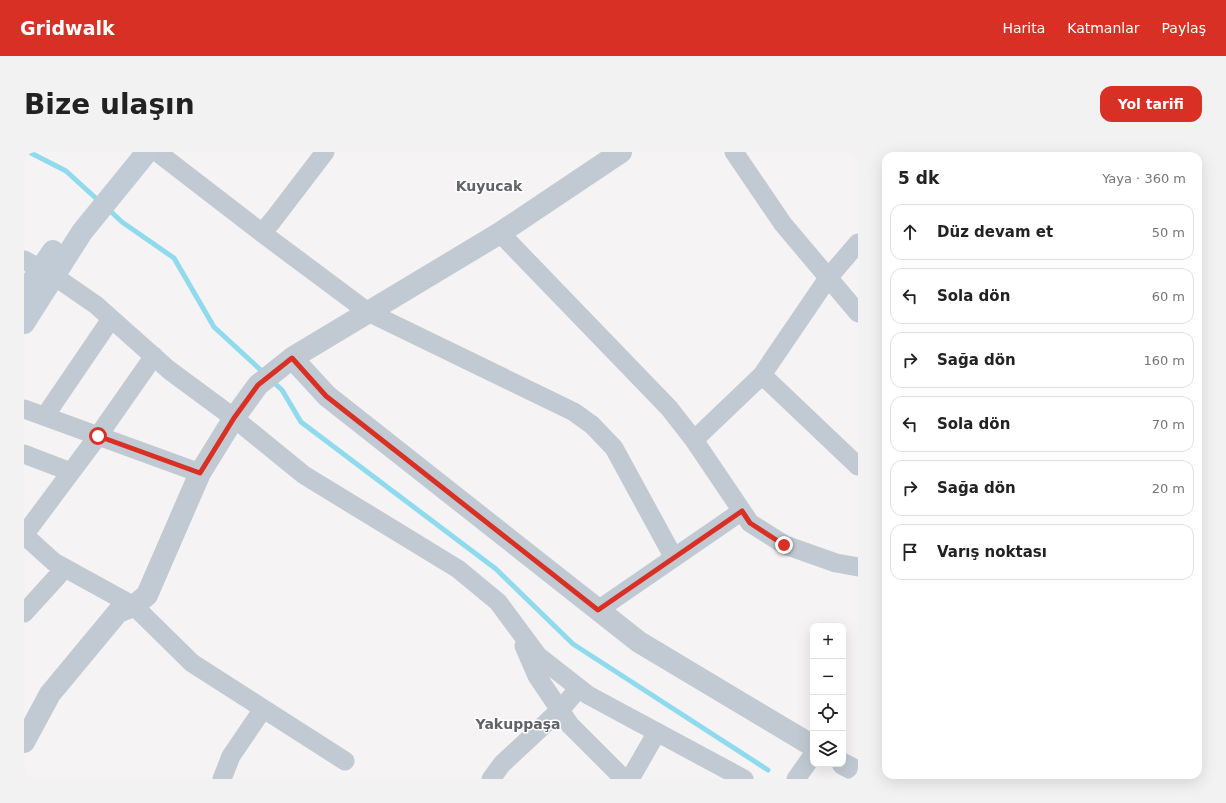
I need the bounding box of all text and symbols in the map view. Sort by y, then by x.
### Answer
text: Gridwalk [20,17,115,39]
text: Harita [1002,20,1045,36]
text: Katmanlar [1067,20,1140,36]
text: Paylaş [1162,20,1206,36]
button: Yol tarifi [1100,86,1202,122]
text: Bize ulaşın [24,88,195,121]
text: 5 dk [898,168,939,188]
text: Yaya · 360 m [1102,171,1186,186]
district label: Kuyucak [456,178,523,194]
icon: ahead [899,221,921,243]
text: Düz devam et [937,223,1053,241]
text: 50 m [1152,225,1185,240]
icon: left [899,285,921,307]
text: Sola dön [937,287,1010,305]
text: 60 m [1152,289,1185,304]
icon: right [899,349,921,371]
text: Sağa dön [937,351,1016,369]
text: 160 m [1143,353,1185,368]
icon: left [899,413,921,435]
text: Sola dön [937,415,1010,433]
text: 70 m [1152,417,1185,432]
route start [89,427,107,445]
icon: right [899,477,921,499]
text: Sağa dön [937,479,1016,497]
text: 20 m [1152,481,1185,496]
route end [775,536,793,554]
icon: arrive [899,541,921,563]
text: Varış noktası [937,543,1047,561]
map controls [810,623,846,767]
button: + [810,623,846,659]
button: − [810,659,846,695]
button: locate [810,695,846,731]
district label: Yakuppaşa [475,716,560,732]
button: layers [810,731,846,767]

